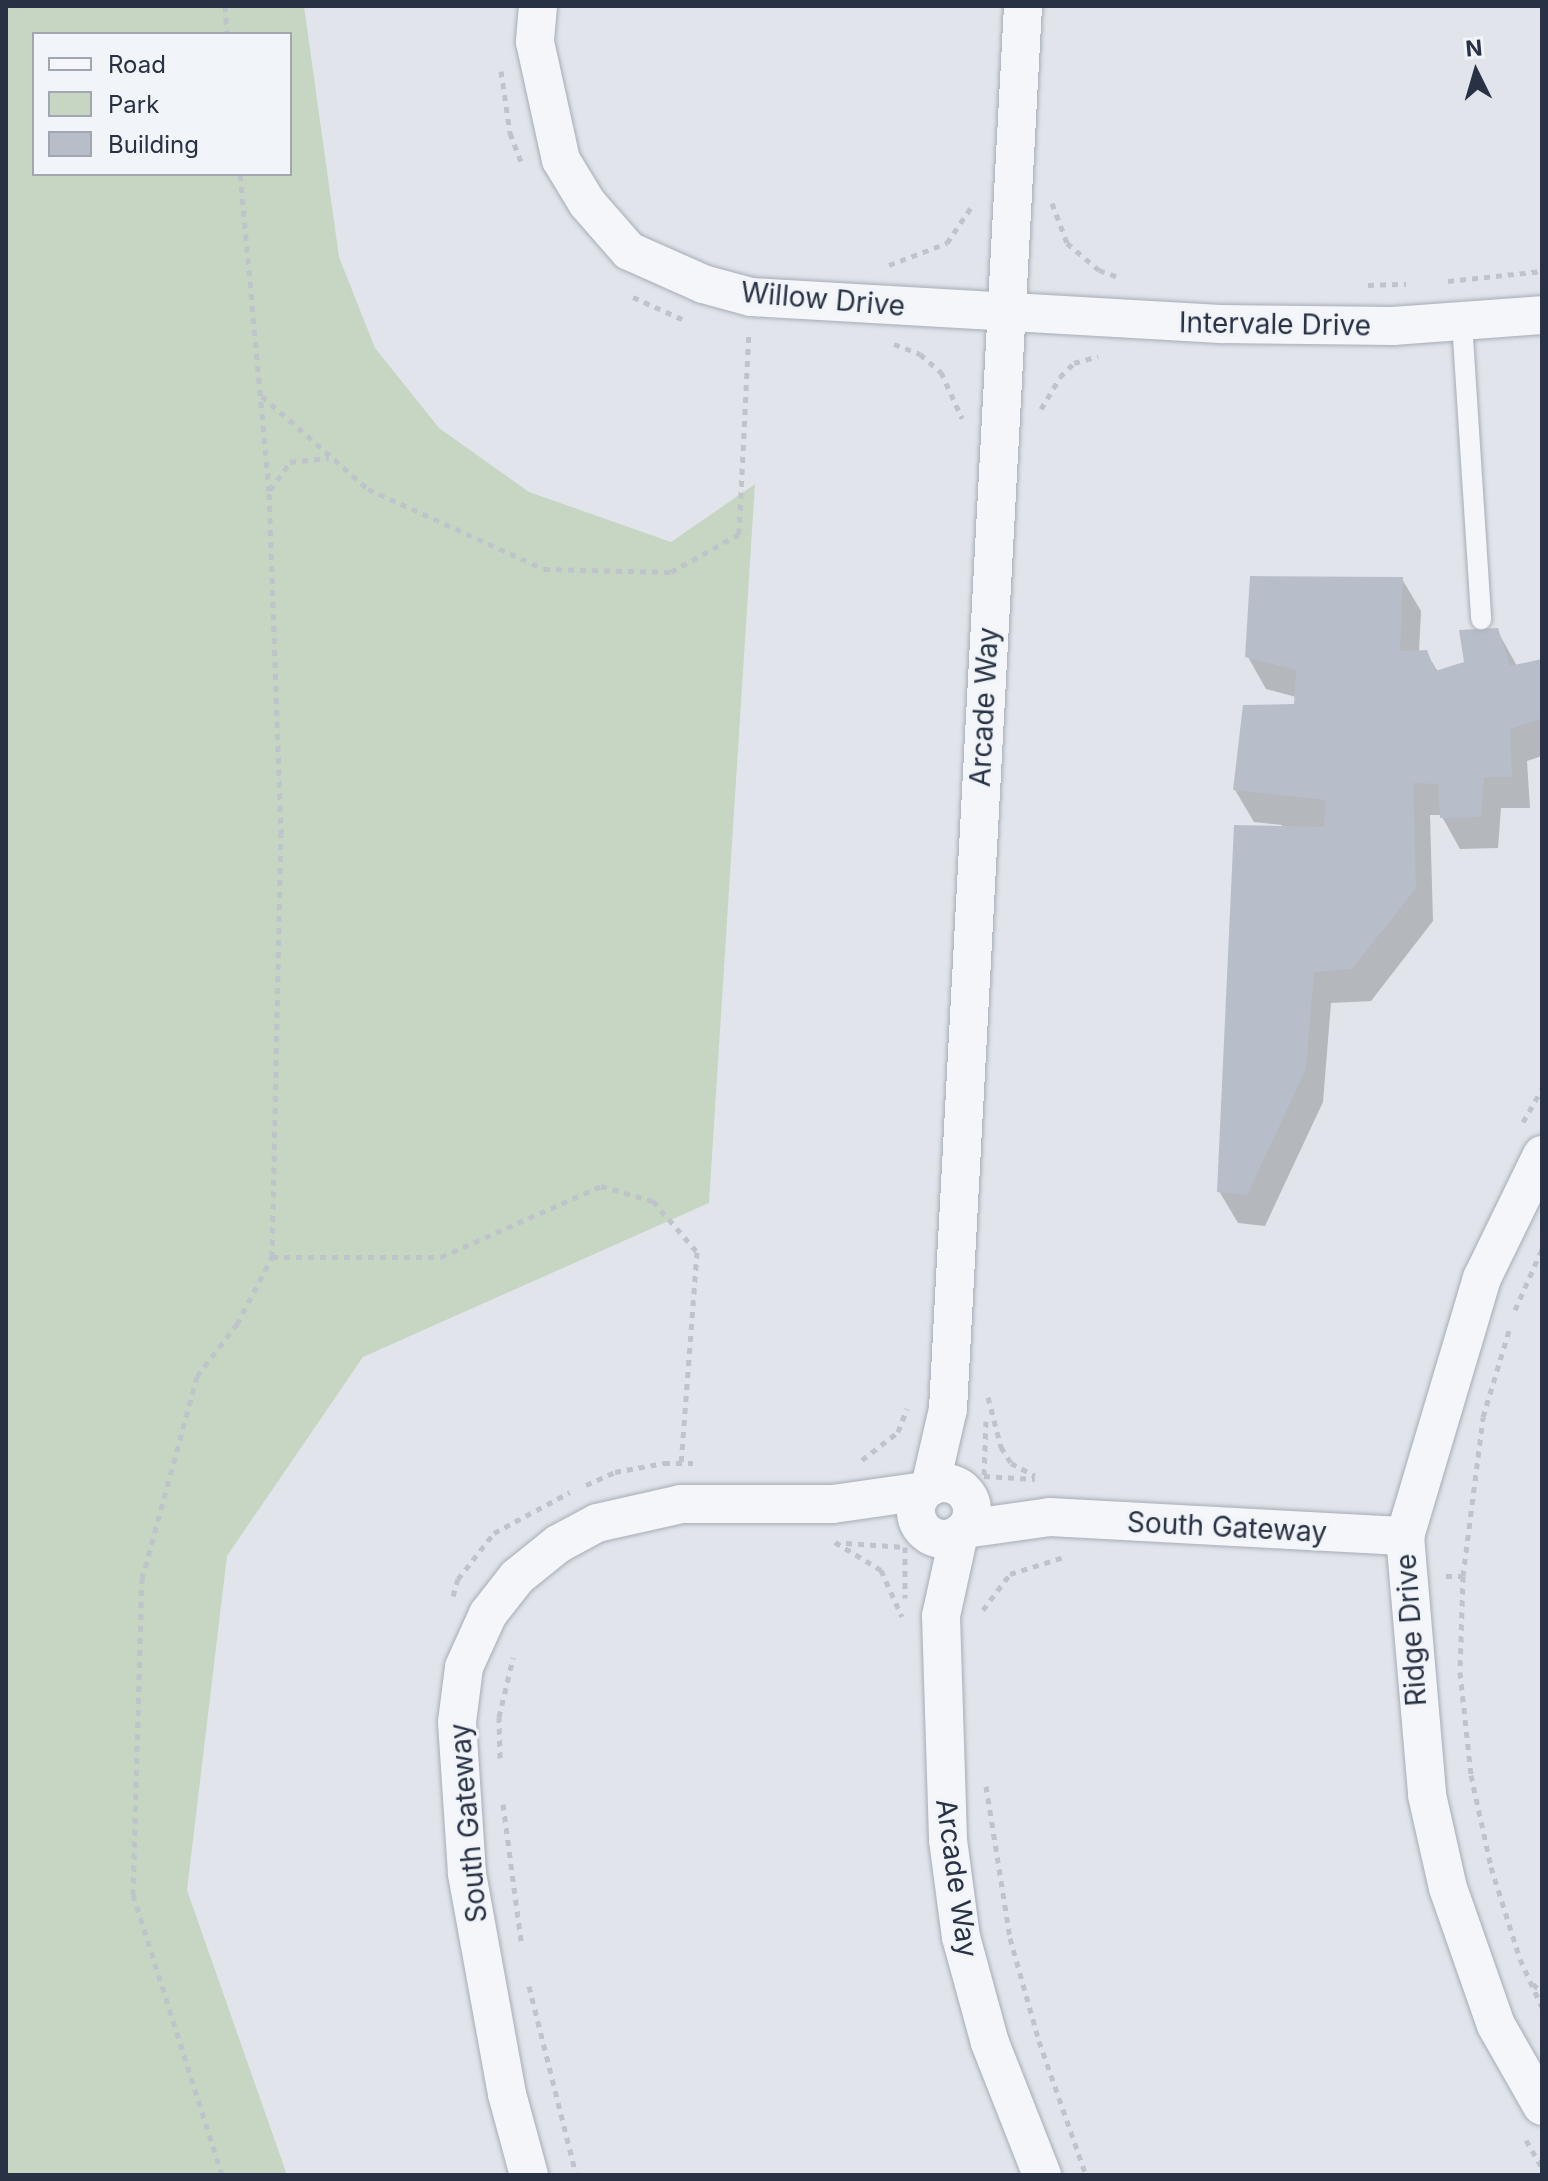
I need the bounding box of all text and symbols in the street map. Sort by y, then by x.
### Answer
legend [32,32,292,176]
north arrow [1436,32,1516,112]
text: N [1464,34,1483,62]
text: Road [108,50,166,79]
text: Park [108,90,159,119]
text: Building [108,130,199,159]
street label: Willow Drive [740,275,906,323]
street label: Intervale Drive [1179,306,1371,342]
street label: Arcade Way [963,626,1005,788]
street label: South Gateway [1126,1505,1328,1549]
street label: Ridge Drive [1389,1553,1433,1707]
street label: South Gateway [443,1722,493,1924]
street label: Arcade Way [929,1796,985,1960]

